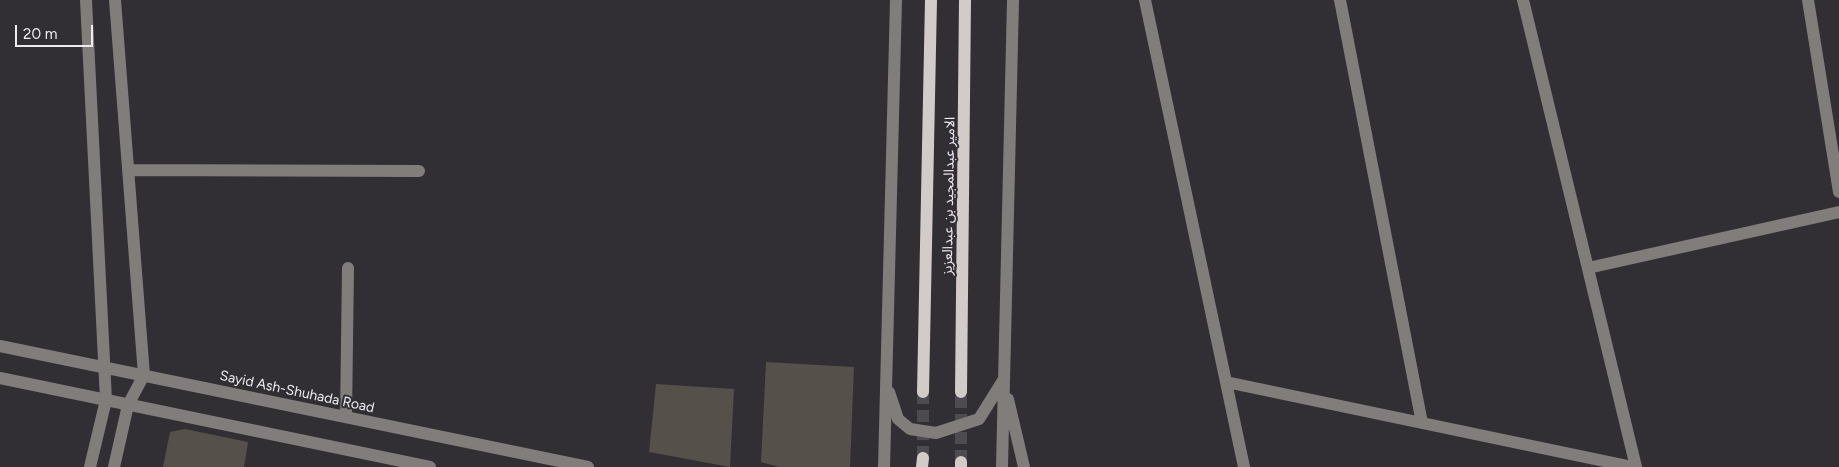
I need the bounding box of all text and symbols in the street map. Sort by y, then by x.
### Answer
scale bar [18,15,95,47]
text: 20 m [23,25,57,43]
street label: الامير عبدالمجيد بن عبدالعزيز [939,117,959,275]
street label: Sayid Ash-Shuhada Road [218,367,376,417]

